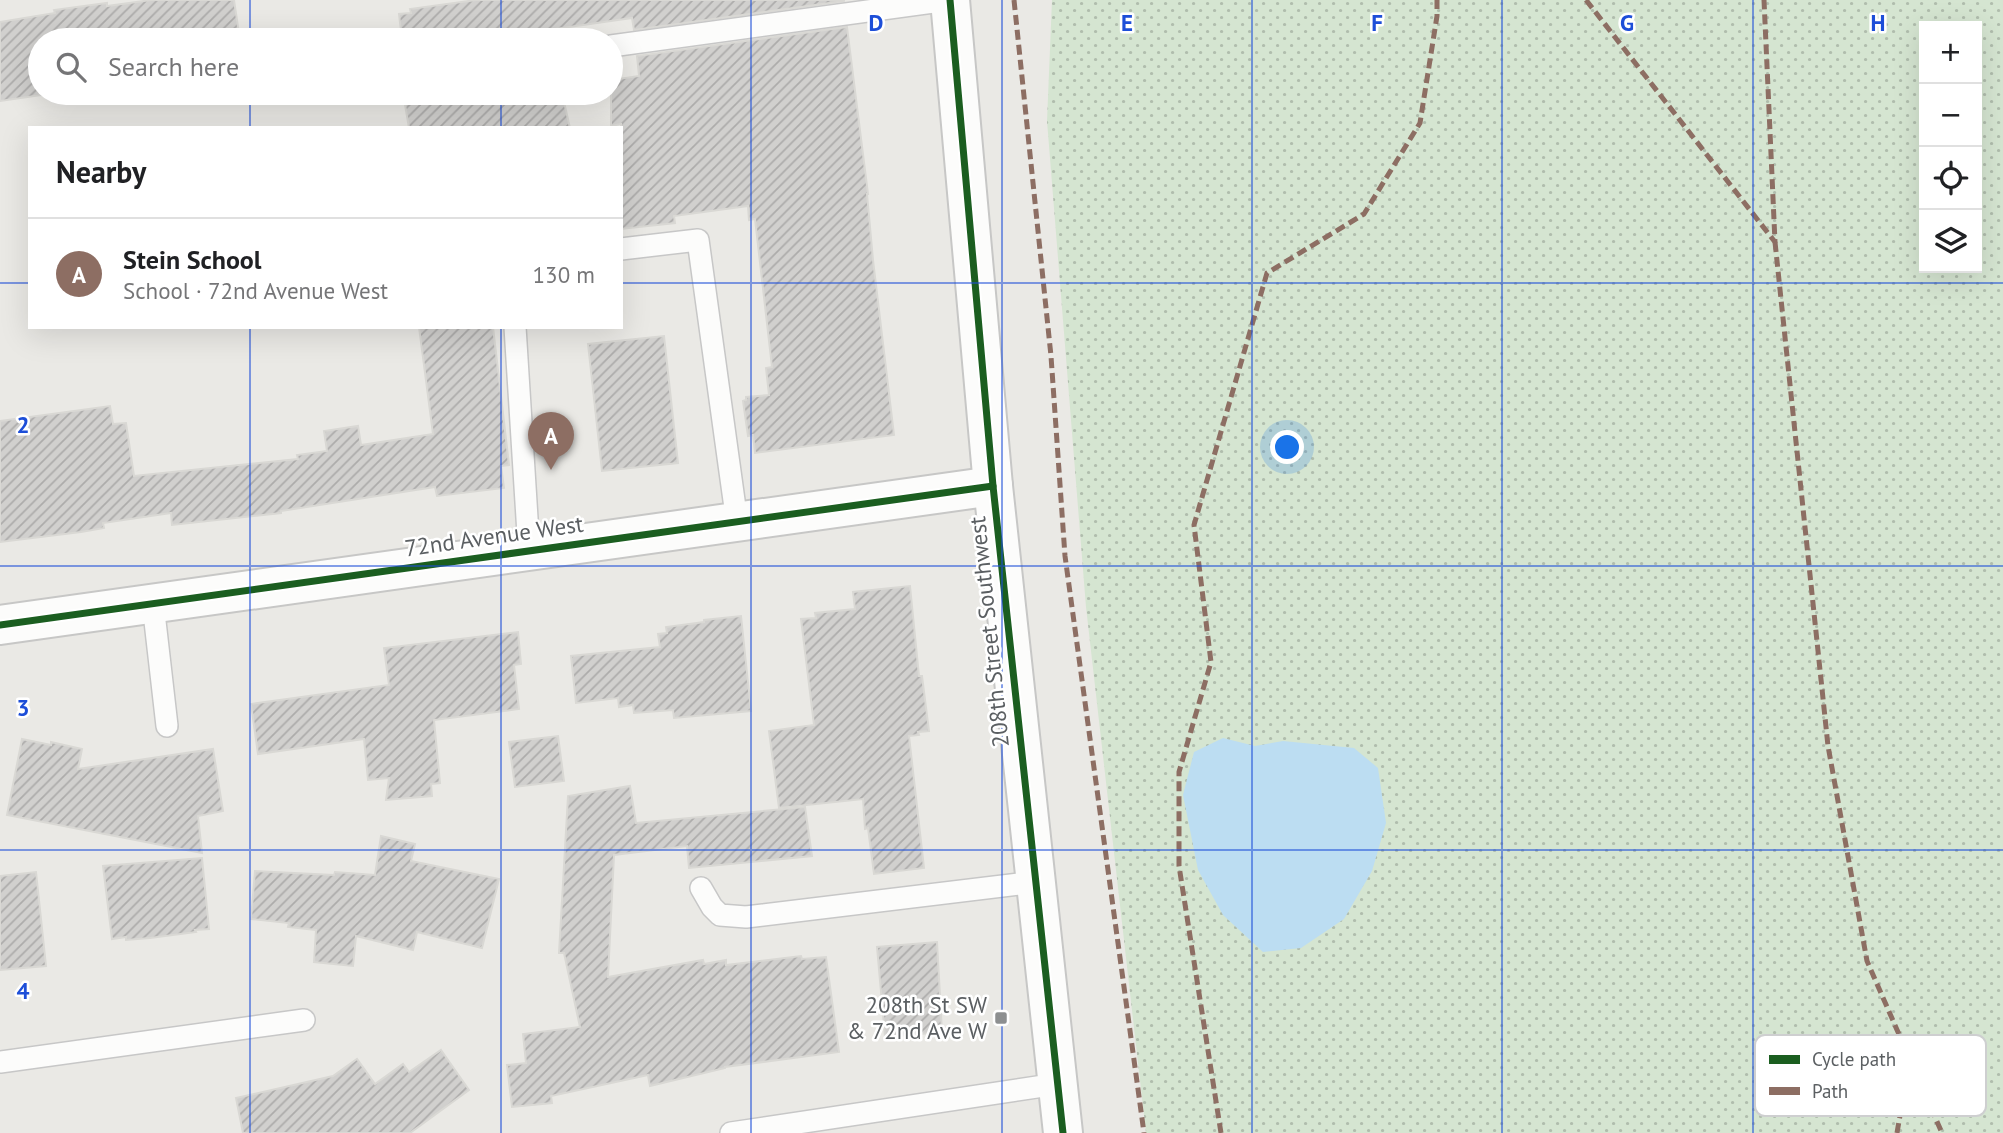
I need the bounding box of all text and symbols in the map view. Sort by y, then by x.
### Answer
text: D [869,8,883,37]
text: E [1121,8,1133,37]
text: F [1371,8,1383,37]
text: G [1620,8,1634,37]
text: H [1871,8,1885,37]
map controls [1919,21,1982,273]
button: + [1919,21,1982,84]
search box [28,28,623,105]
icon: search [52,48,90,86]
text: Search here [108,50,239,83]
button: − [1919,84,1982,147]
button: locate [1919,147,1982,210]
text: Nearby [56,152,146,191]
button: layers [1919,210,1982,273]
text: Stein School [123,243,261,276]
text: A [72,260,86,289]
text: 130 m [533,260,595,289]
text: School · 72nd Avenue West [123,276,388,305]
text: 2 [16,410,30,439]
pin: A [528,412,574,470]
your location [1270,430,1304,464]
street label: 72nd Avenue West [403,509,585,562]
street label: 208th Street Southwest [962,515,1015,749]
text: 3 [16,693,30,722]
text: 4 [16,976,30,1005]
place label: 208th St SW & 72nd Ave W [847,990,987,1045]
marker: 208th St SW & 72nd Ave W [993,1010,1009,1026]
legend [1755,1035,1986,1116]
text: Cycle path [1812,1047,1896,1071]
text: Path [1812,1079,1848,1103]

